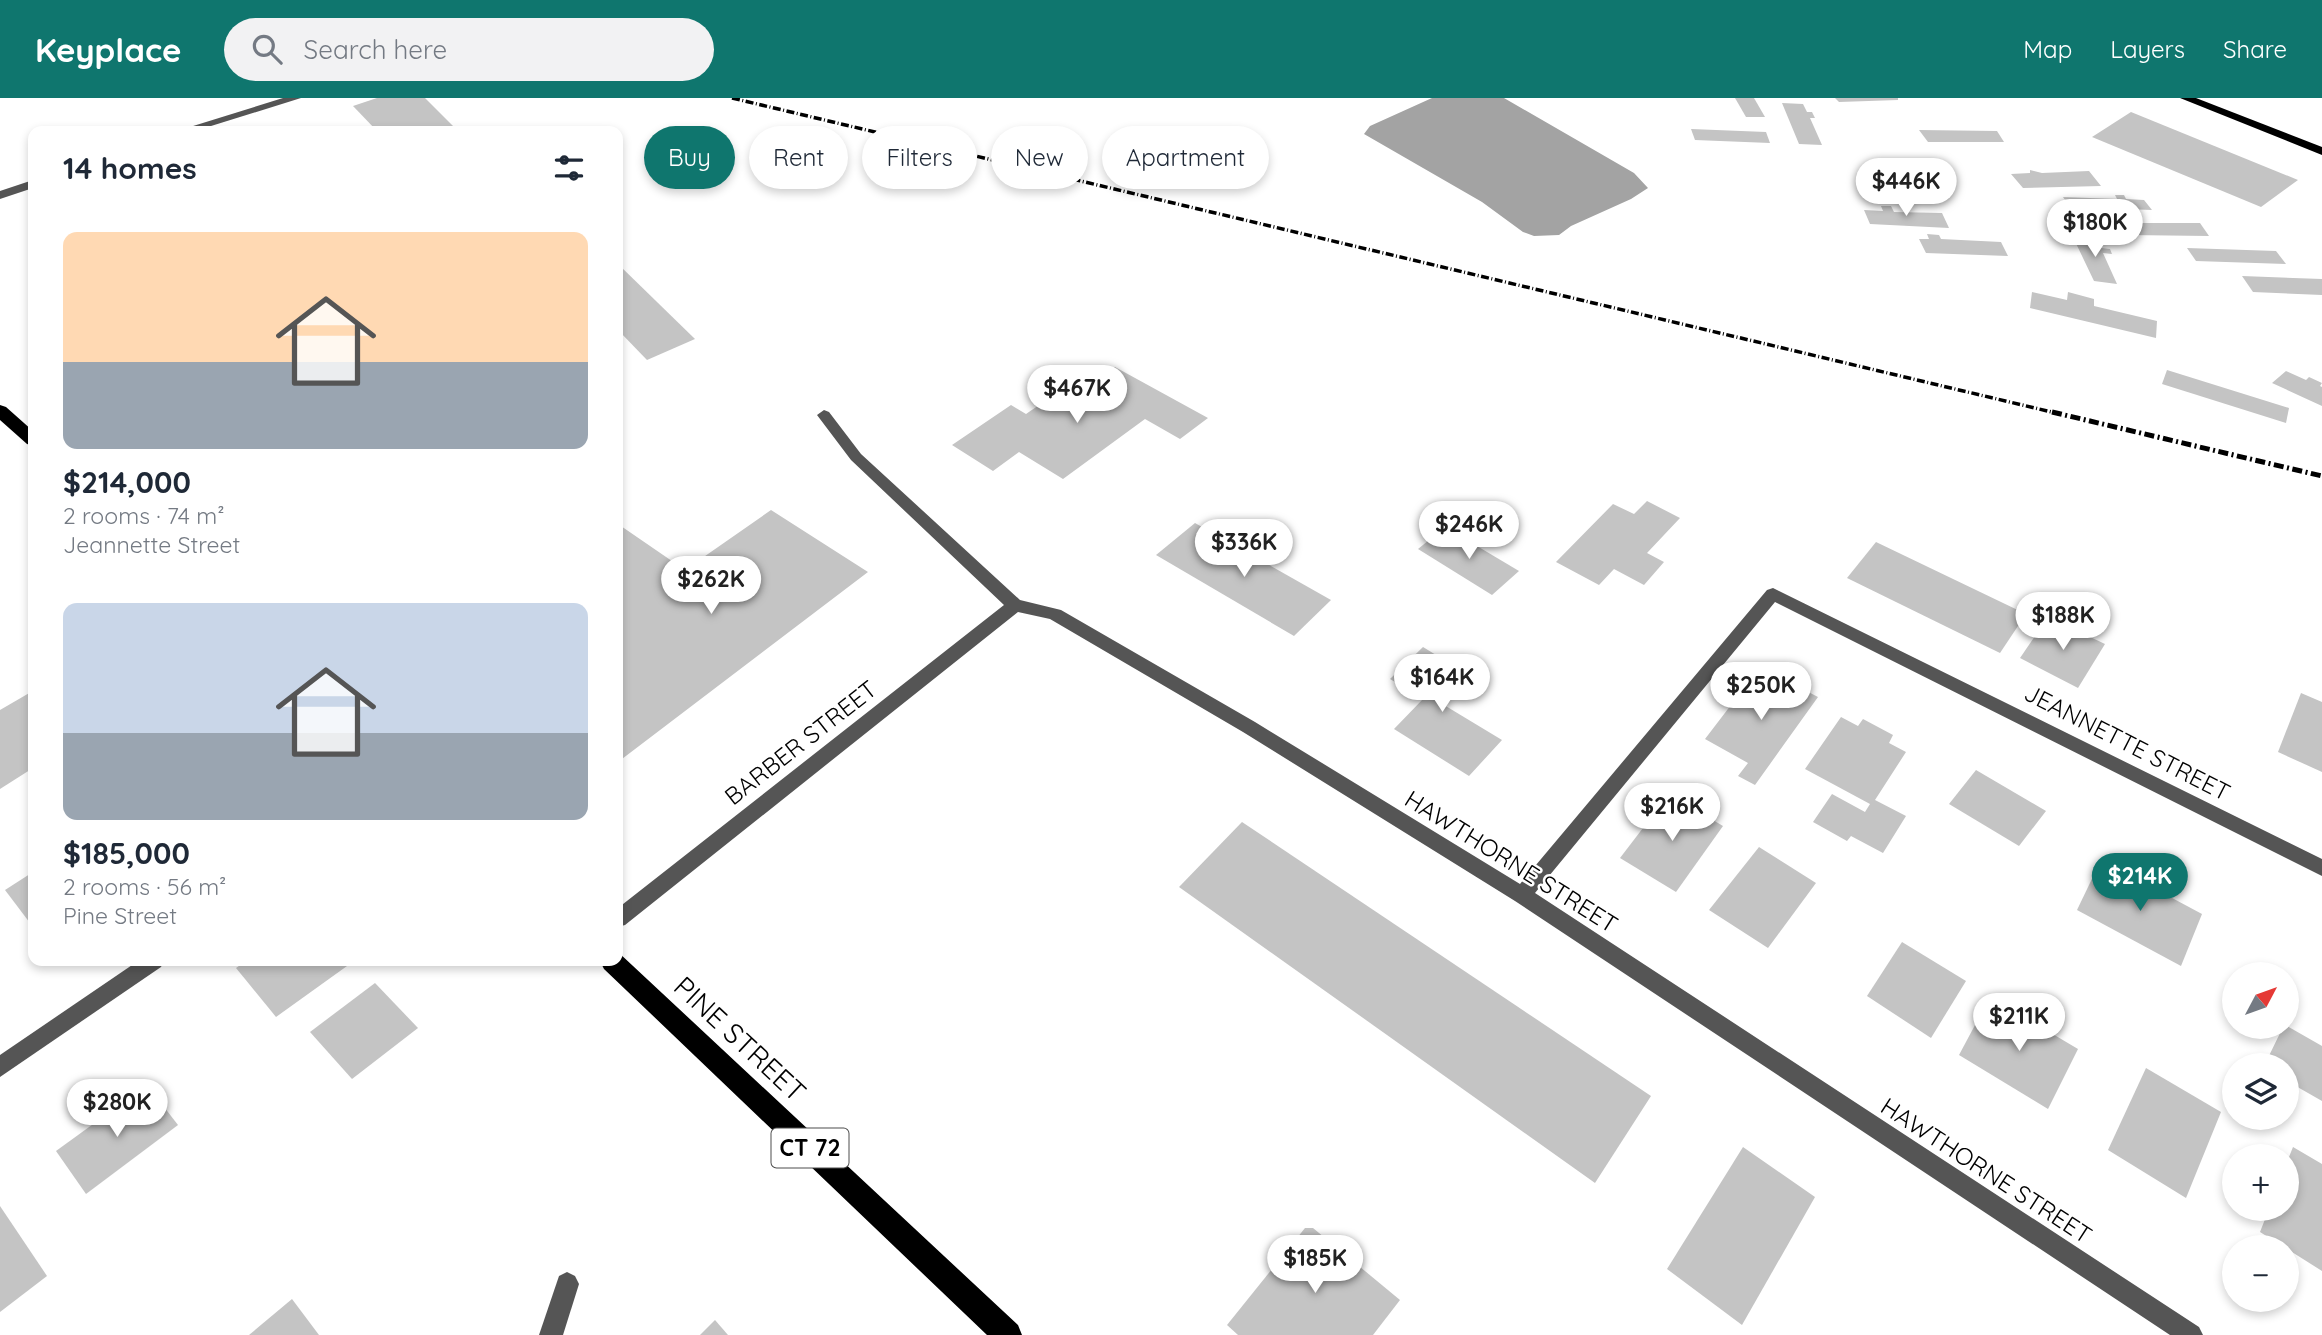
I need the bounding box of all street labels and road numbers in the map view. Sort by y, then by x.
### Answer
street label: BARBER STREET [718,673,882,811]
street label: JEANNETTE STREET [2019,677,2235,807]
street label: HAWTHORNE STREET [1400,783,1624,939]
street label: PINE STREET [667,969,814,1109]
street label: HAWTHORNE STREET [1875,1091,2098,1250]
road number: CT 72 [772,1128,848,1168]

